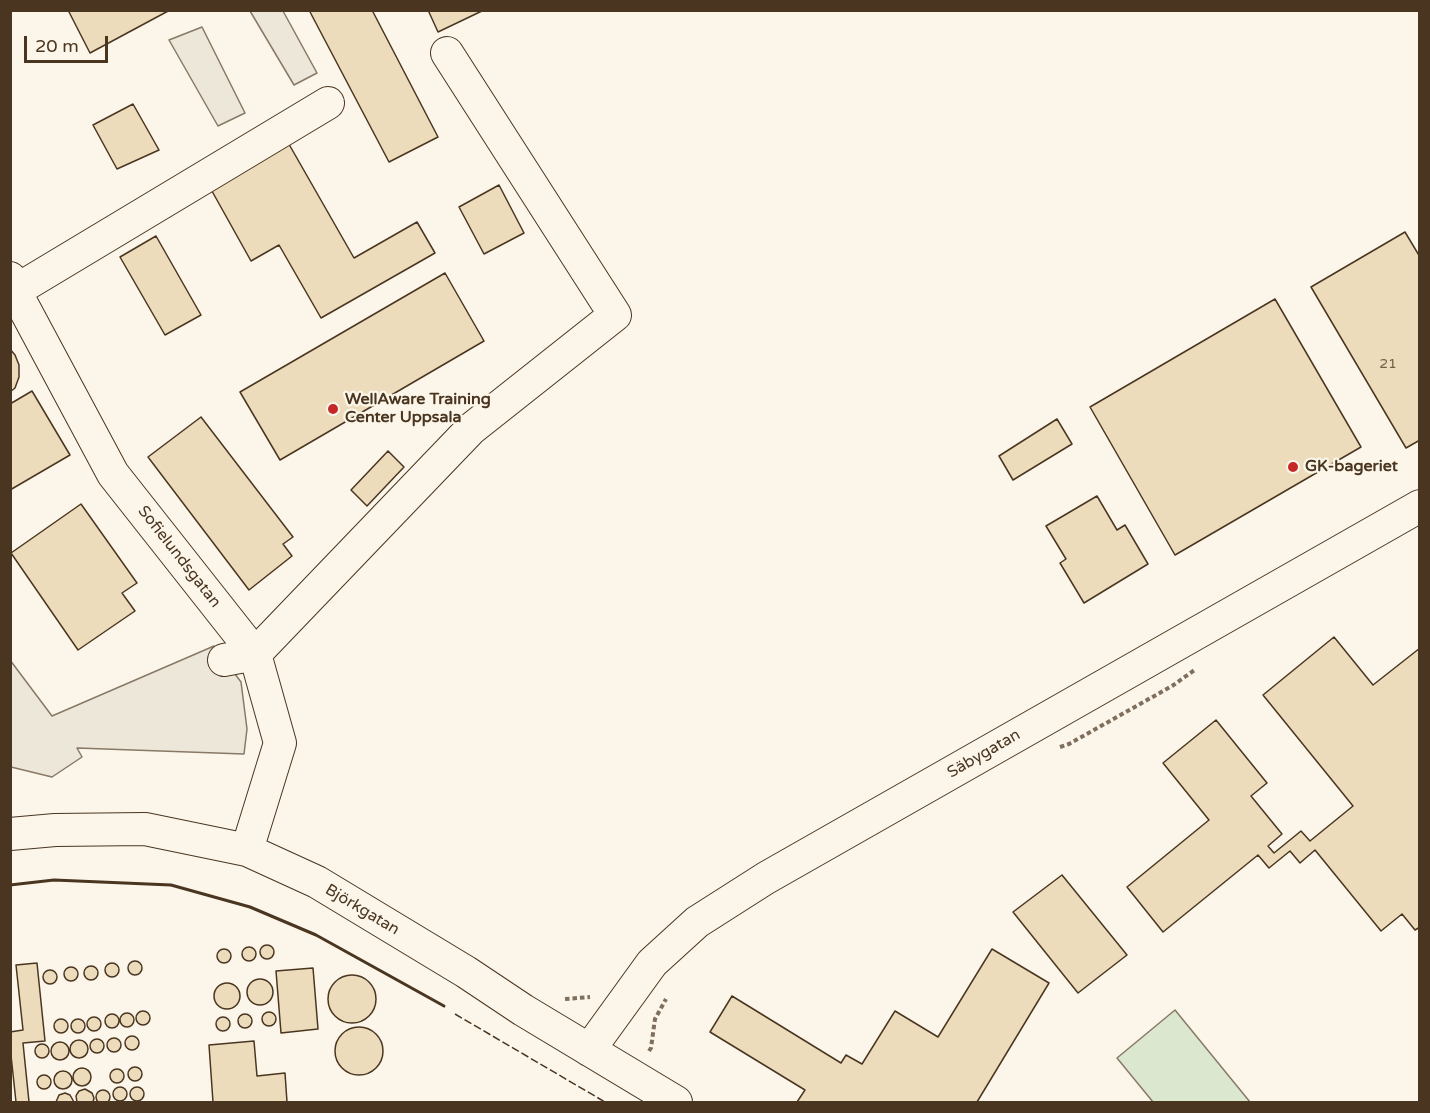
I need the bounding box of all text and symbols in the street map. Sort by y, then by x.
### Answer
scale bar [27,24,111,62]
text: 20 m [35,35,79,57]
house number: 21 [1379,356,1397,372]
place label: WellAware Training Center Uppsala [345,390,491,428]
marker: WellAware Training Center Uppsala [326,402,340,416]
place label: GK-bageriet [1305,457,1398,477]
marker: GK-bageriet [1286,460,1300,474]
street label: Sofielundsgatan [133,502,225,612]
street label: Säbygatan [944,725,1024,783]
street label: Björkgatan [321,880,403,940]

